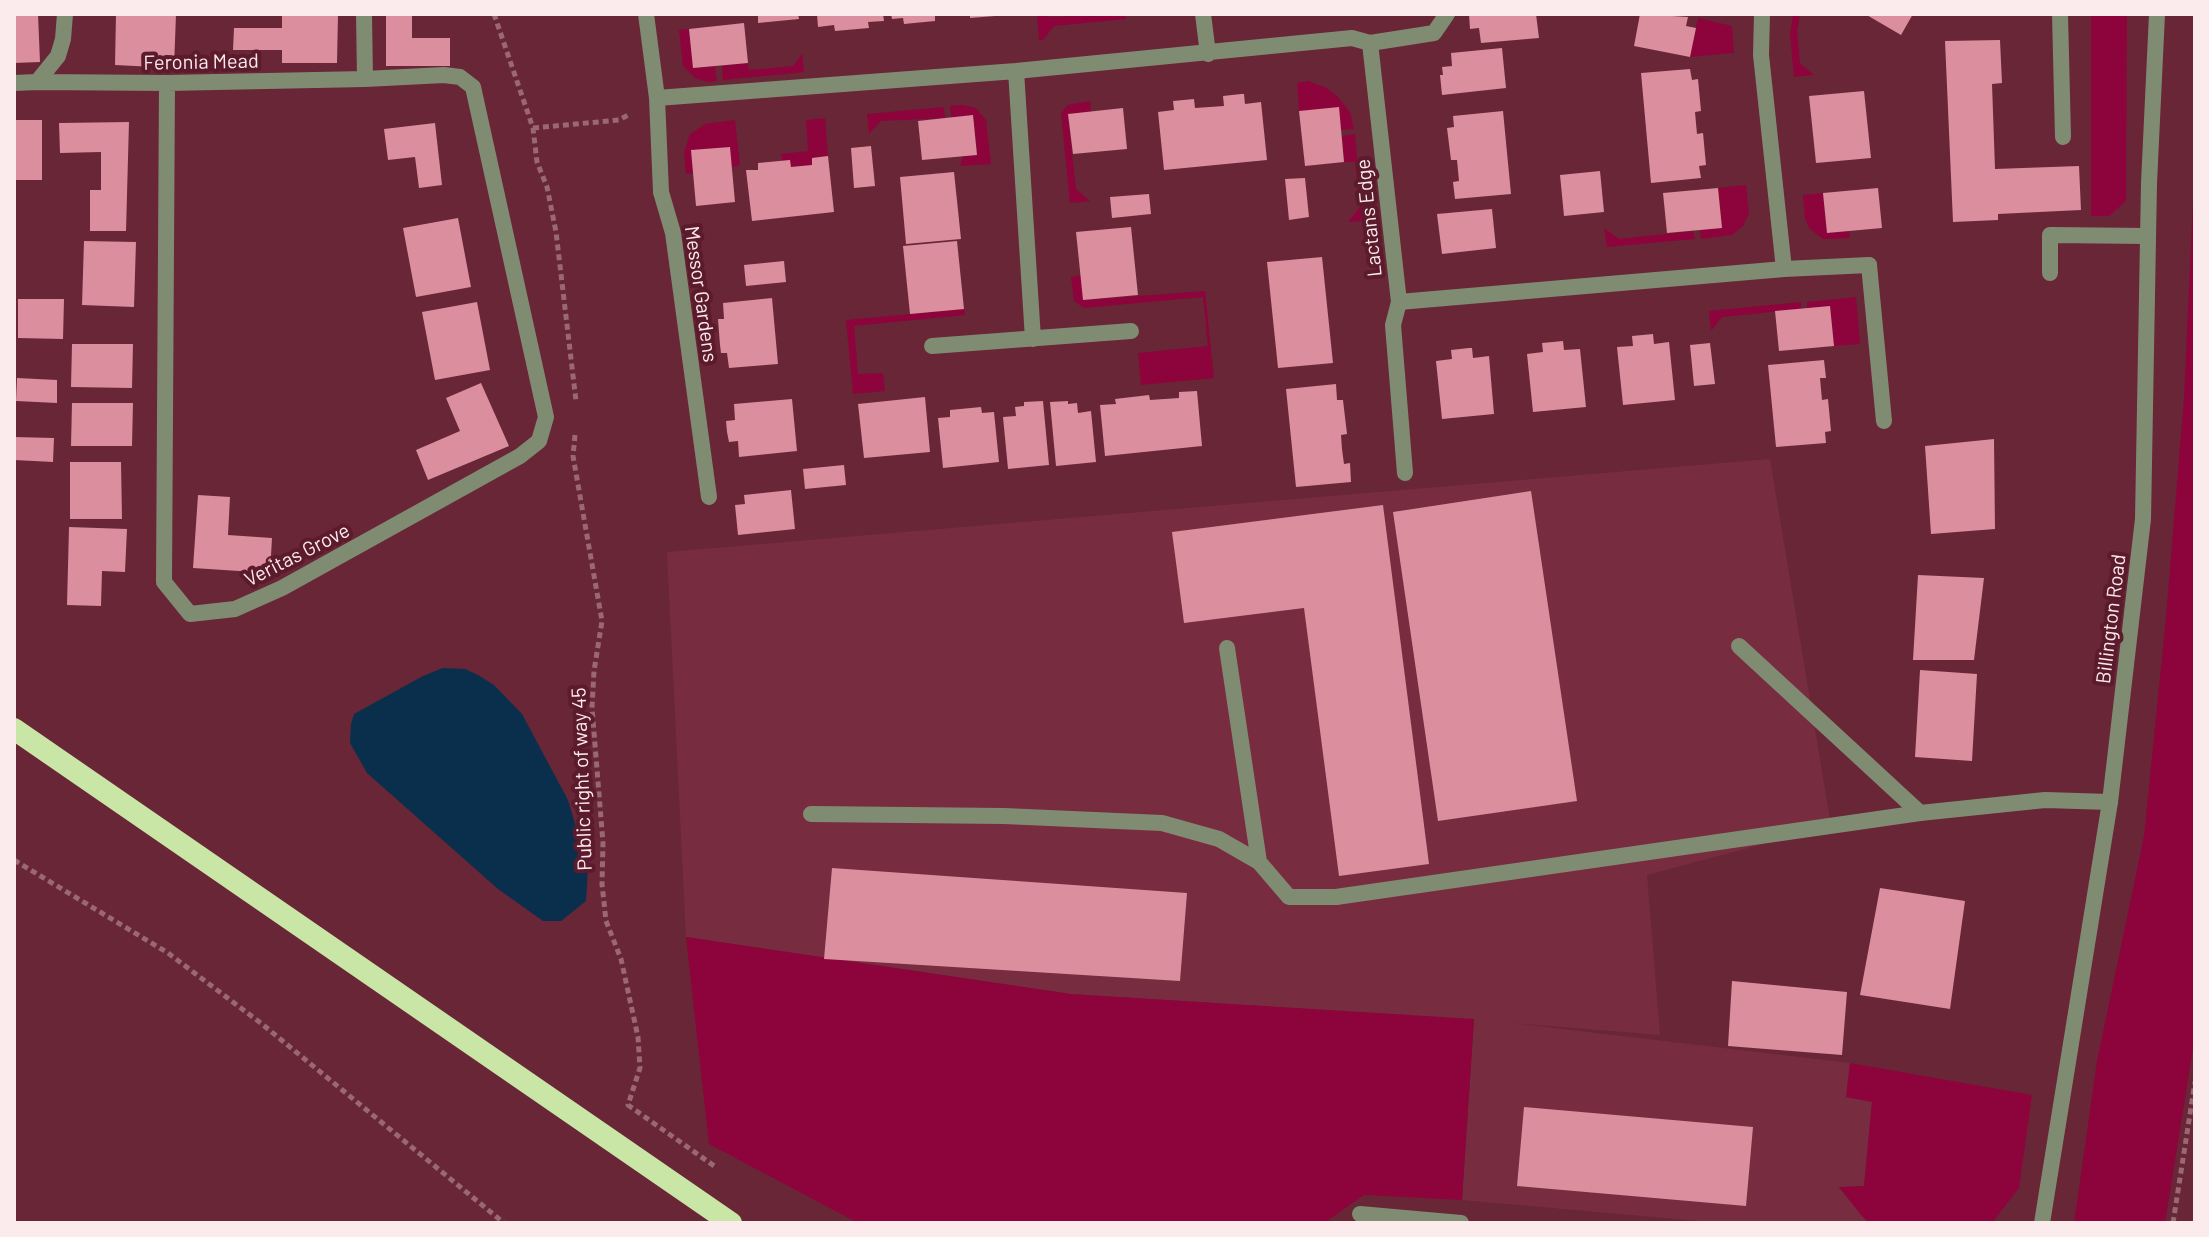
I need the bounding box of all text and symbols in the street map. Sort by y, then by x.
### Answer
street label: Feronia Mead [143,49,259,75]
street label: Lactans Edge [1351,158,1387,278]
street label: Messor Gardens [680,224,722,364]
street label: Veritas Grove [240,518,354,592]
street label: Billington Road [2091,553,2131,685]
street label: Public right of way 45 [567,687,597,871]

